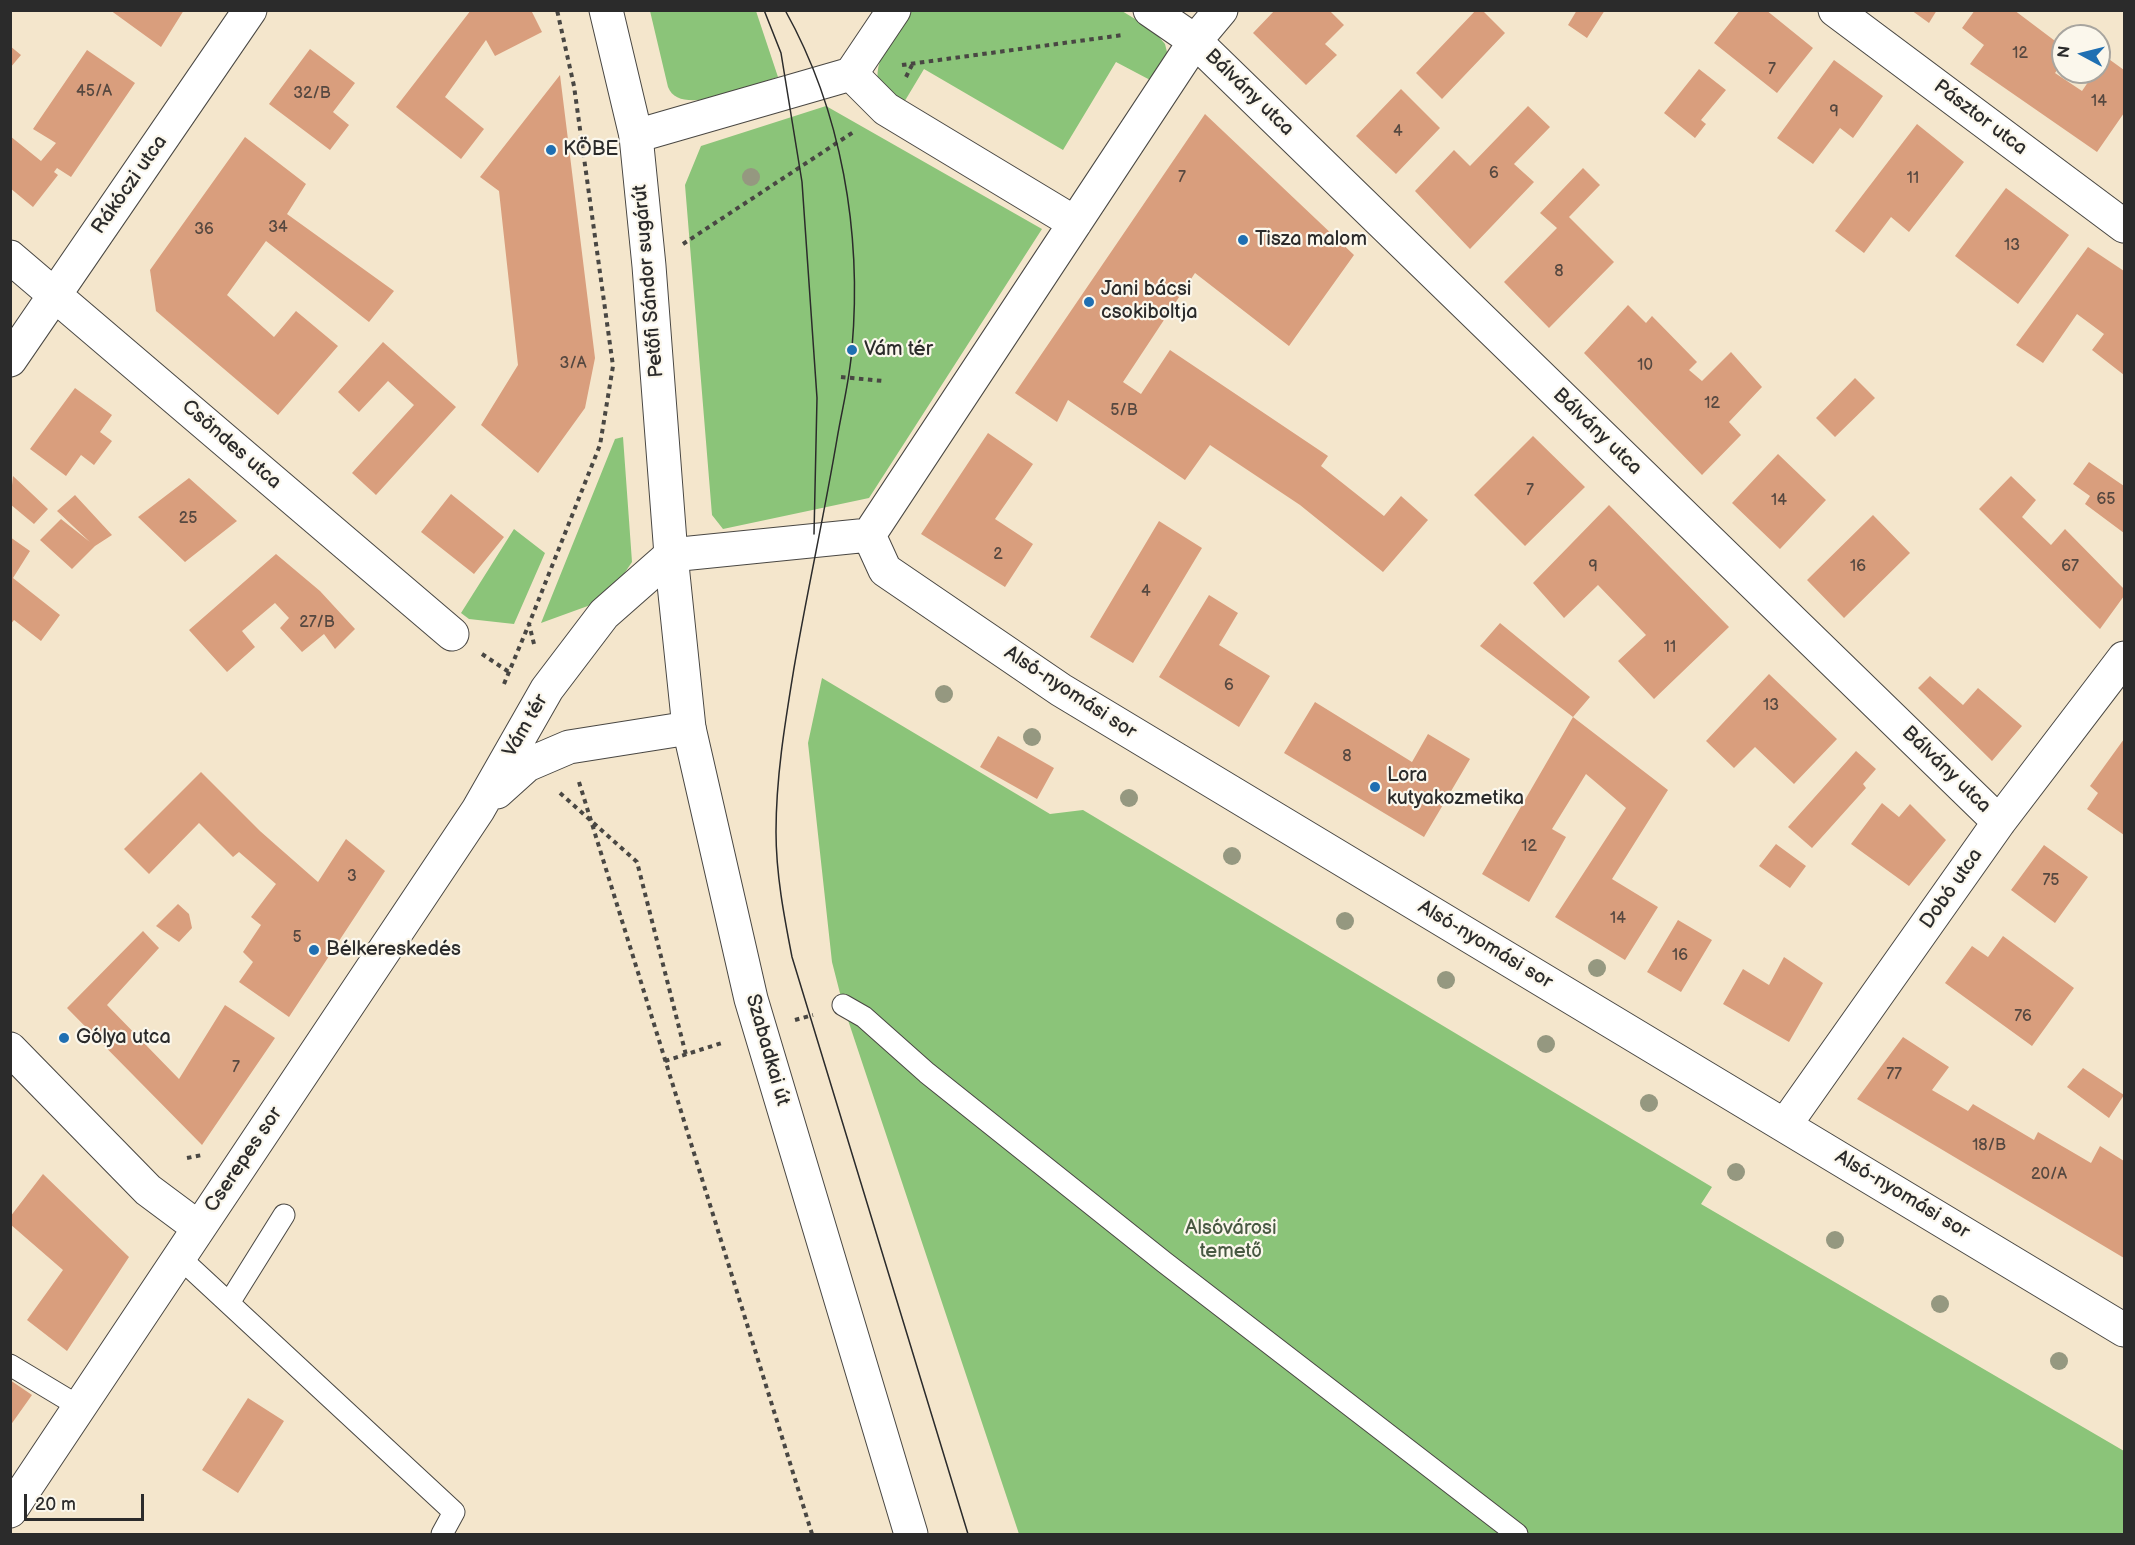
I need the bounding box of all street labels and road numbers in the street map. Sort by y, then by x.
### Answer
street label: Bálvány utca [1199,45,1299,141]
street label: Pásztor utca [1929,75,2031,161]
street label: Rákóczi utca [87,131,173,239]
street label: Petőfi Sándor sugárút [629,183,669,379]
street label: Bálvány utca [1547,384,1647,480]
street label: Csöndes utca [176,395,286,495]
street label: Alsó-nyomási sor [999,641,1141,745]
street label: Vám tér [498,690,554,762]
street label: Bálvány utca [1896,722,1996,818]
street label: Dobó utca [1916,844,1988,934]
street label: Alsó-nyomási sor [1413,895,1557,995]
street label: Szabadkai út [740,992,794,1108]
street label: Cserepes sor [200,1103,288,1217]
street label: Alsó-nyomási sor [1830,1145,1974,1245]

